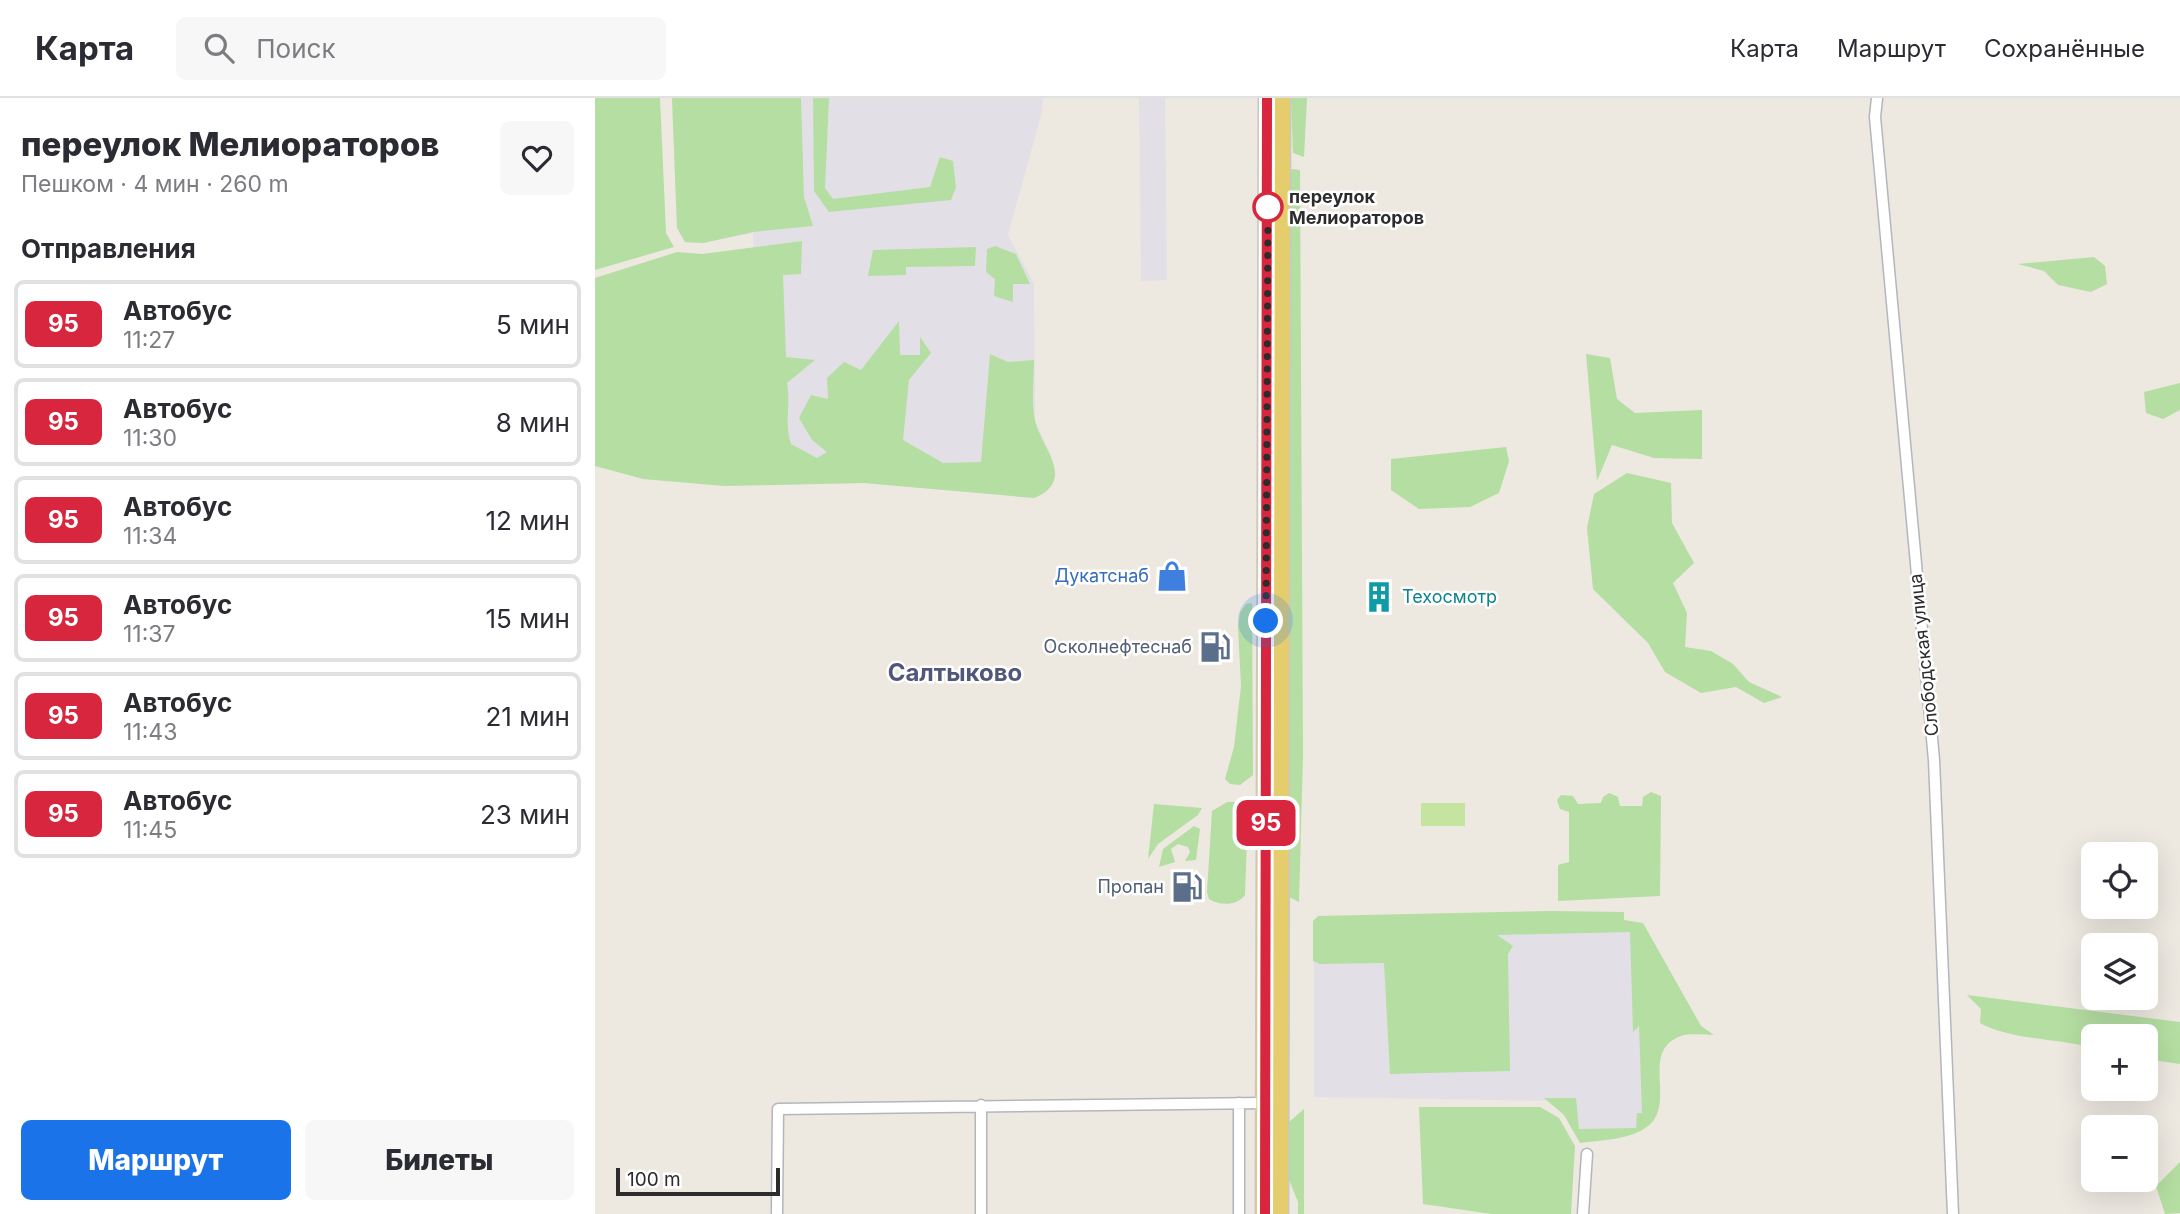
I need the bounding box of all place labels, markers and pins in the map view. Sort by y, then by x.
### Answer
place label: переулок Мелиораторов [1289,186,1424,228]
marker: переулок Мелиораторов [1253,192,1283,222]
shop icon: Дукатснаб [1155,559,1189,593]
place label: Дукатснаб [1054,565,1149,586]
building icon: Техосмотр [1362,580,1396,614]
place label: Техосмотр [1402,586,1497,607]
fuel station icon: Осколнефтеснаб [1198,630,1232,664]
place label: Осколнефтеснаб [1044,636,1192,657]
fuel station icon: Пропан [1170,870,1204,904]
place label: Пропан [1097,876,1164,897]

